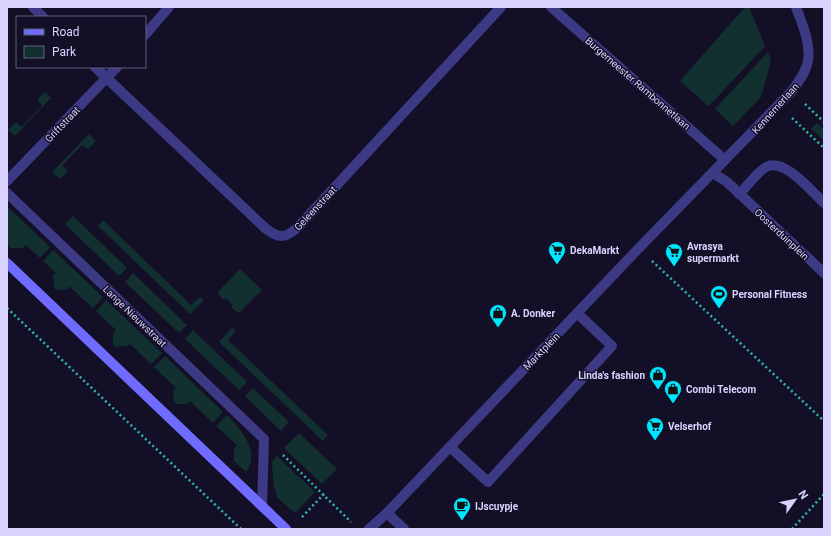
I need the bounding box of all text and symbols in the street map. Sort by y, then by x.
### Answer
legend [16,16,146,68]
text: Road [52,25,80,39]
street label: Burgemeester Rambonnetlaan [583,35,692,132]
text: Park [52,45,77,59]
street label: Kennemerlaan [750,81,801,136]
street label: Griftstraat [43,104,82,144]
street label: Geleenstraat [292,184,339,233]
street label: Oosterduinplein [752,206,811,262]
supermarket icon: DekaMarkt [547,240,567,265]
place label: Avrasya supermarkt [687,241,739,264]
supermarket icon: Avrasya supermarkt [664,242,684,267]
place label: DekaMarkt [570,245,620,256]
street label: Lange Nieuwstraat [101,283,168,349]
sports icon: Personal Fitness [709,284,729,309]
place label: Personal Fitness [732,289,807,300]
shop icon: A. Donker [488,303,508,328]
place label: A. Donker [511,308,555,319]
street label: Marktplein [521,331,562,372]
shop icon: Linda's fashion [648,365,668,390]
place label: Linda's fashion [578,370,645,381]
shop icon: Combi Telecom [663,379,683,404]
place label: Combi Telecom [686,384,756,395]
supermarket icon: Velserhof [645,416,665,441]
place label: Velserhof [668,421,712,432]
north arrow [775,480,815,520]
text: N [795,488,811,502]
cafe icon: IJscuypje [452,496,472,521]
place label: IJscuypje [475,501,519,512]

